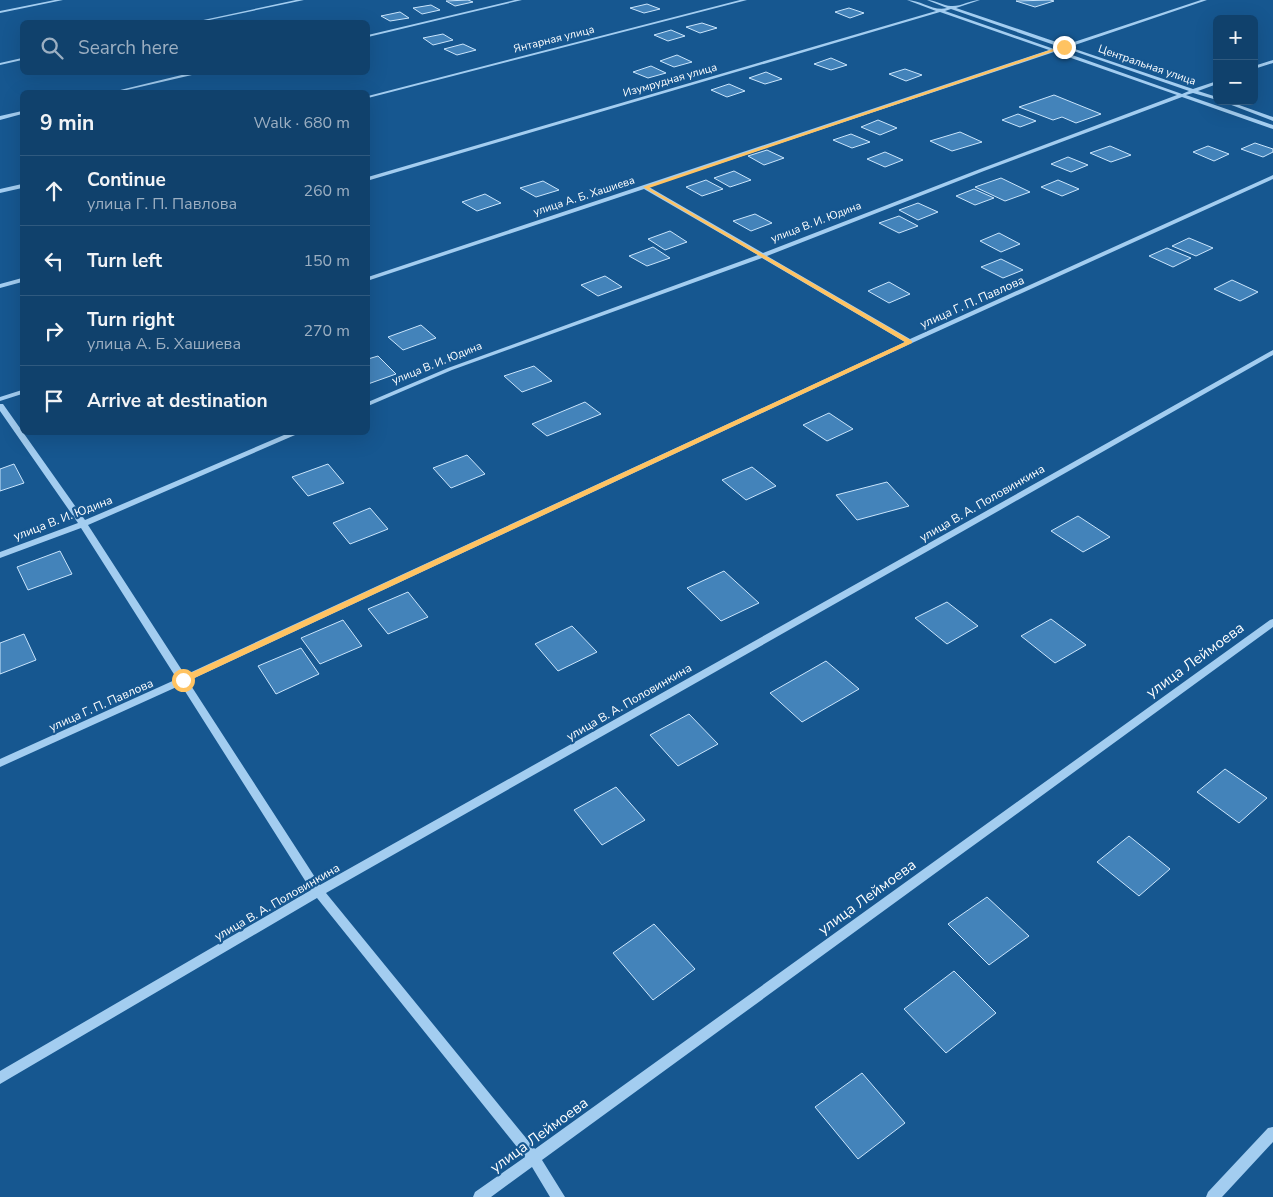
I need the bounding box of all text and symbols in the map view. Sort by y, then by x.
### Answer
map controls [1213,15,1258,105]
button: + [1213,15,1258,60]
search box [20,20,370,75]
street label: Янтарная улица [512,22,596,56]
icon: search [38,34,66,62]
text: Search here [78,35,179,61]
route end [1053,36,1076,59]
street label: Центральная улица [1096,41,1198,89]
street label: Изумрудная улица [621,59,719,101]
button: − [1213,60,1258,105]
text: 9 min [40,109,94,137]
text: Walk · 680 m [254,112,350,134]
text: Continue [87,167,166,193]
street label: улица А. Б. Хашиева [531,172,637,219]
icon: ahead [40,177,68,205]
text: 260 m [303,180,350,202]
text: улица Г. П. Павлова [87,193,237,215]
street label: улица В. И. Юдина [768,198,864,246]
icon: left [40,247,68,275]
text: Turn left [87,248,162,274]
text: 150 m [303,250,350,272]
street label: улица Г. П. Павлова [917,272,1027,332]
text: Turn right [87,307,174,333]
icon: right [40,317,68,345]
text: 270 m [303,320,350,342]
text: улица А. Б. Хашиева [87,333,241,355]
street label: улица В. И. Юдина [390,338,484,388]
icon: arrive [40,387,68,415]
text: Arrive at destination [87,388,268,414]
street label: улица В. А. Половинкина [916,461,1048,545]
street label: улица В. И. Юдина [11,492,115,544]
street label: улица Леймоева [1142,618,1248,702]
street label: улица В. А. Половинкина [563,660,695,744]
route start [172,669,195,692]
street label: улица Г. П. Павлова [46,675,156,735]
street label: улица Леймоева [814,855,920,939]
street label: улица В. А. Половинкина [211,860,343,944]
street label: улица Леймоева [486,1093,592,1177]

